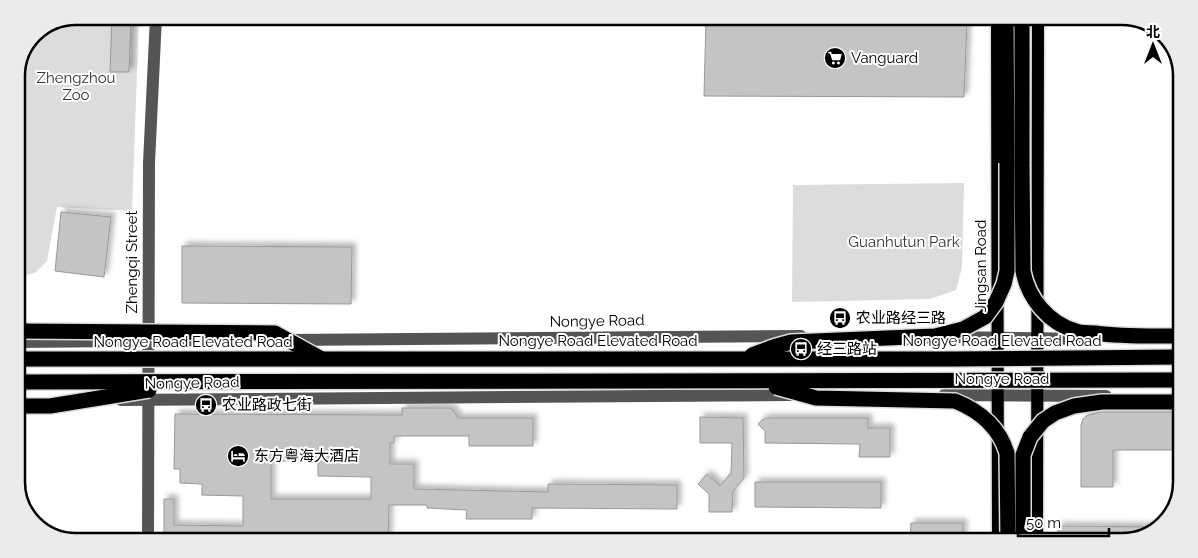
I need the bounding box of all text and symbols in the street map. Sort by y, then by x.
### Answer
north arrow [1128,20,1178,70]
text: 北 [1146,24,1160,40]
supermarket icon: Vanguard [823,46,847,70]
place label: Vanguard [851,49,918,67]
park label: Zhengzhou Zoo [37,69,116,104]
street label: Zhengqi Street [123,211,141,313]
street label: Jingsan Road [972,220,990,312]
park label: Guanhutun Park [848,233,960,251]
bus stop icon: 农业路经三路 [828,306,852,330]
place label: 农业路经三路 [856,309,946,327]
street label: Nongye Road [549,311,645,331]
street label: Nongye Road Elevated Road [498,332,698,350]
street label: Nongye Road Elevated Road [902,332,1102,350]
street label: Nongye Road Elevated Road [93,333,293,351]
bus stop icon: 经三路站 [789,337,813,361]
place label: 经三路站 [817,340,877,358]
street label: Nongye Road [955,370,1049,388]
street label: Nongye Road [144,373,240,393]
bus stop icon: 农业路政七街 [194,393,218,417]
place label: 农业路政七街 [222,396,312,414]
hotel icon: 东方粤海大酒店 [226,444,250,468]
place label: 东方粤海大酒店 [254,447,359,465]
scale bar [1018,506,1109,538]
text: 50 m [1026,514,1061,532]

